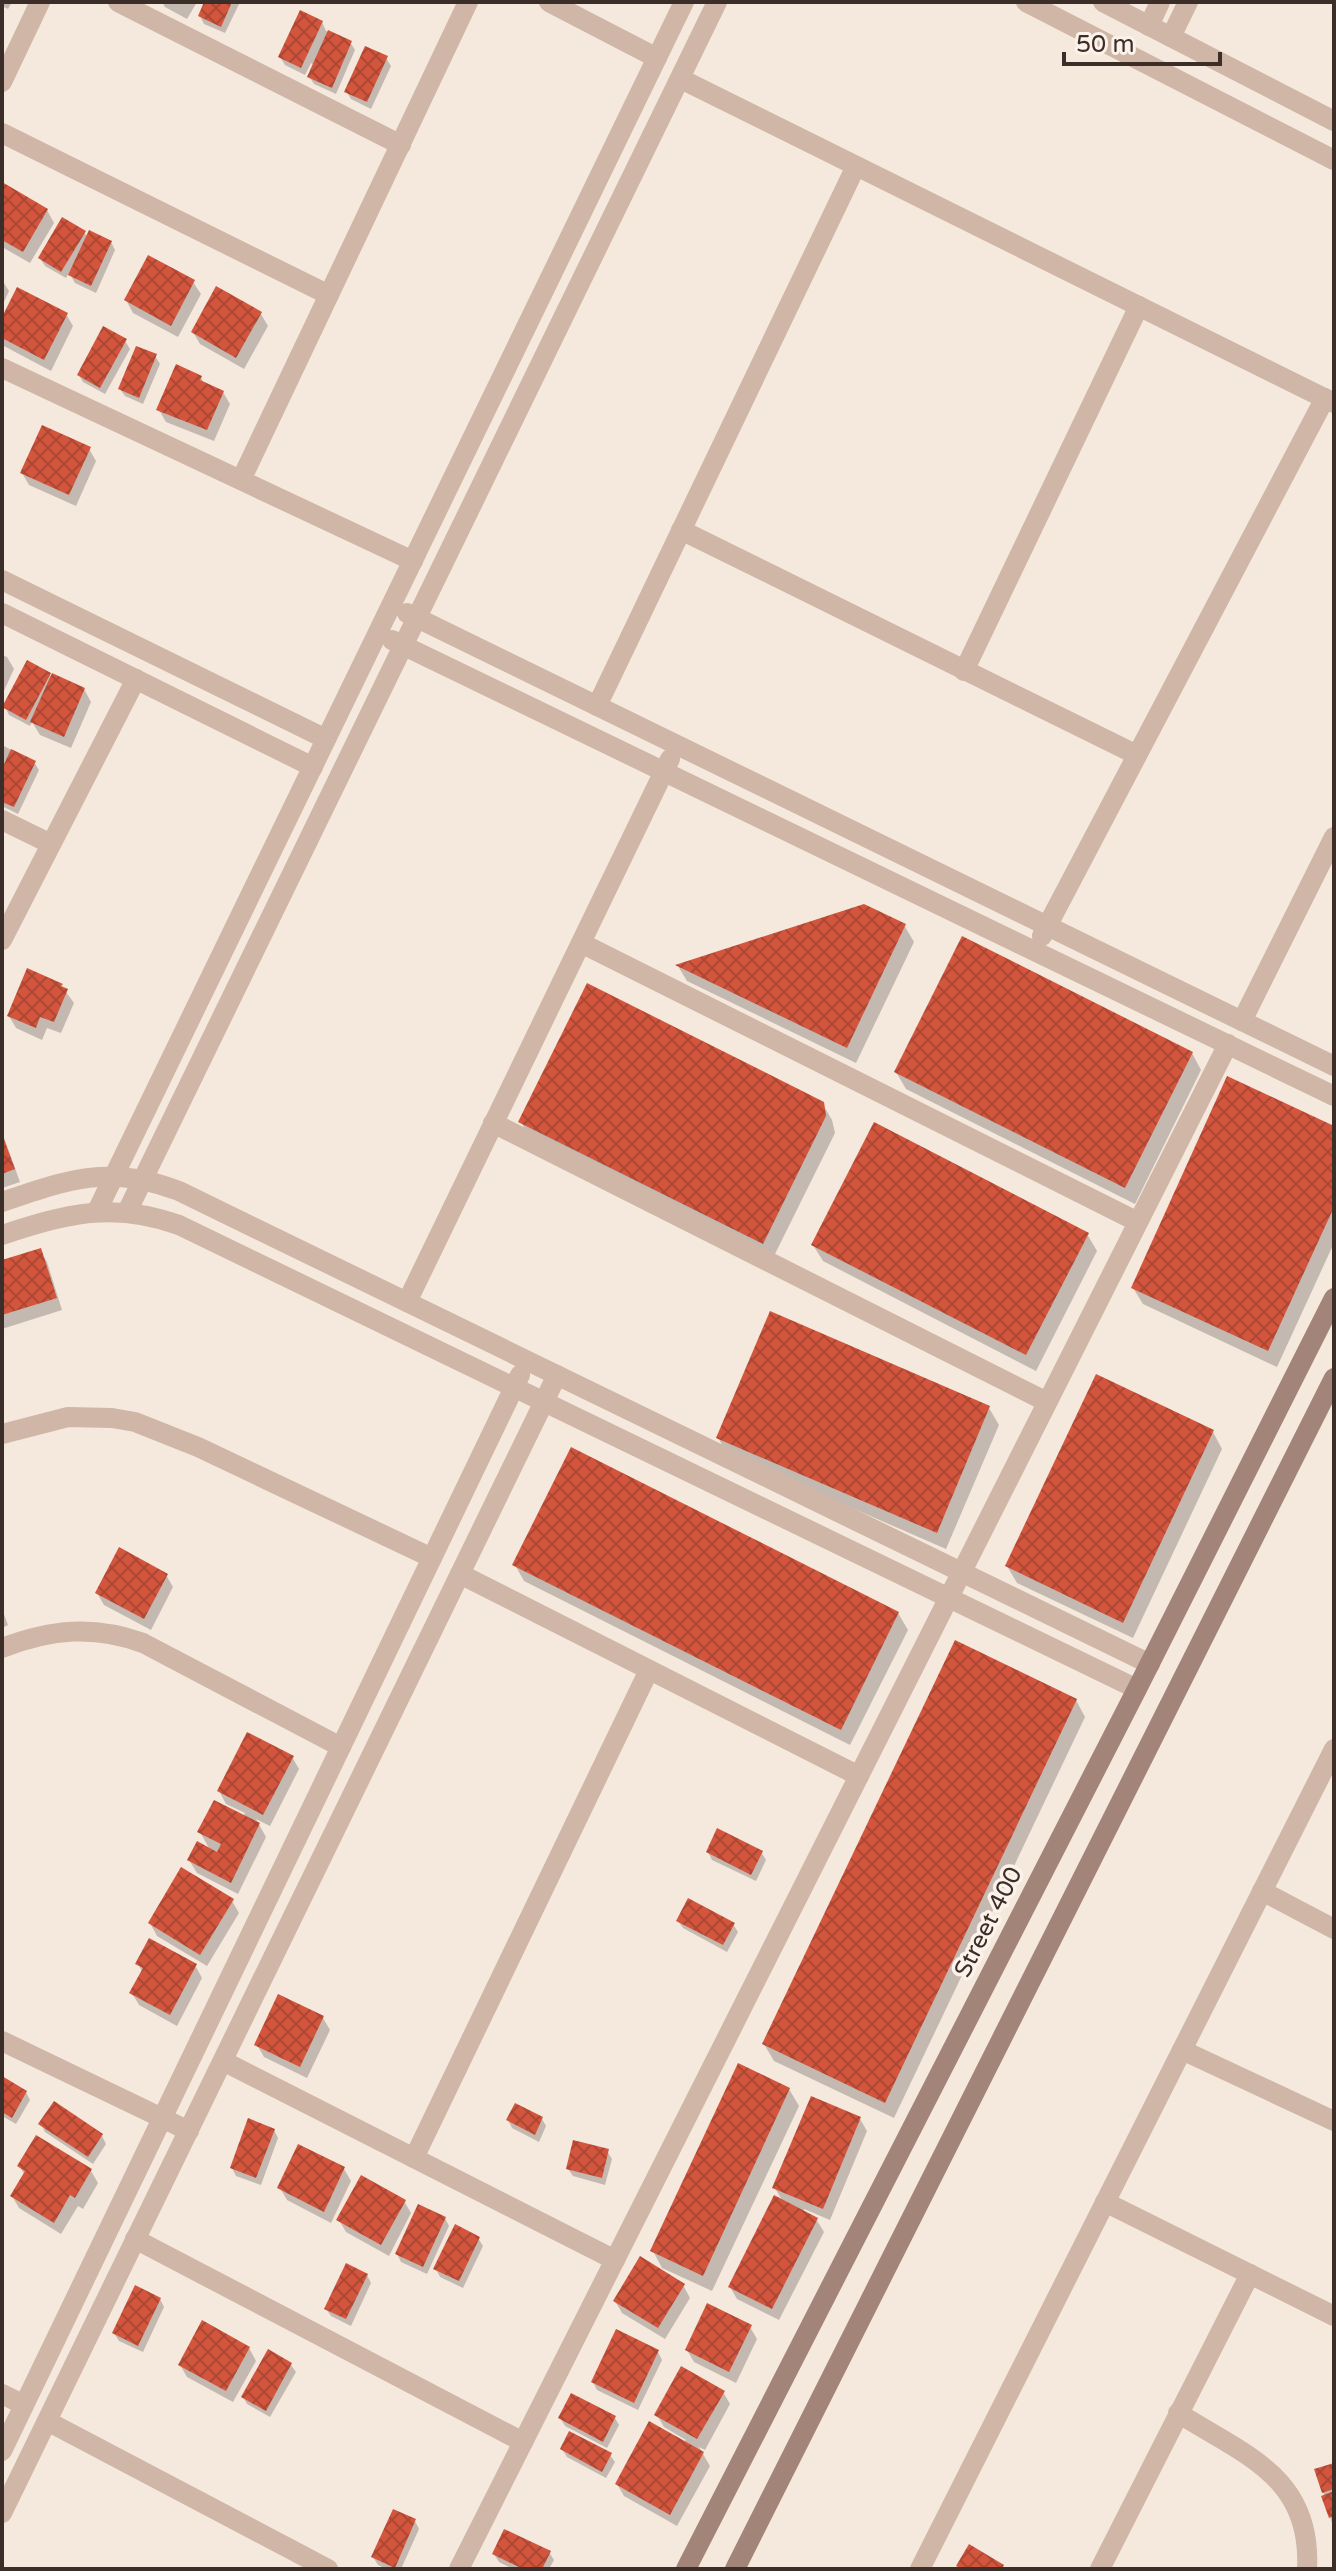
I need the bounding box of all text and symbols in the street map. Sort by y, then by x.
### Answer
scale bar [1064,16,1220,66]
text: 50 m [1076,30,1134,59]
street label: Street 400 [948,1862,1029,1982]

